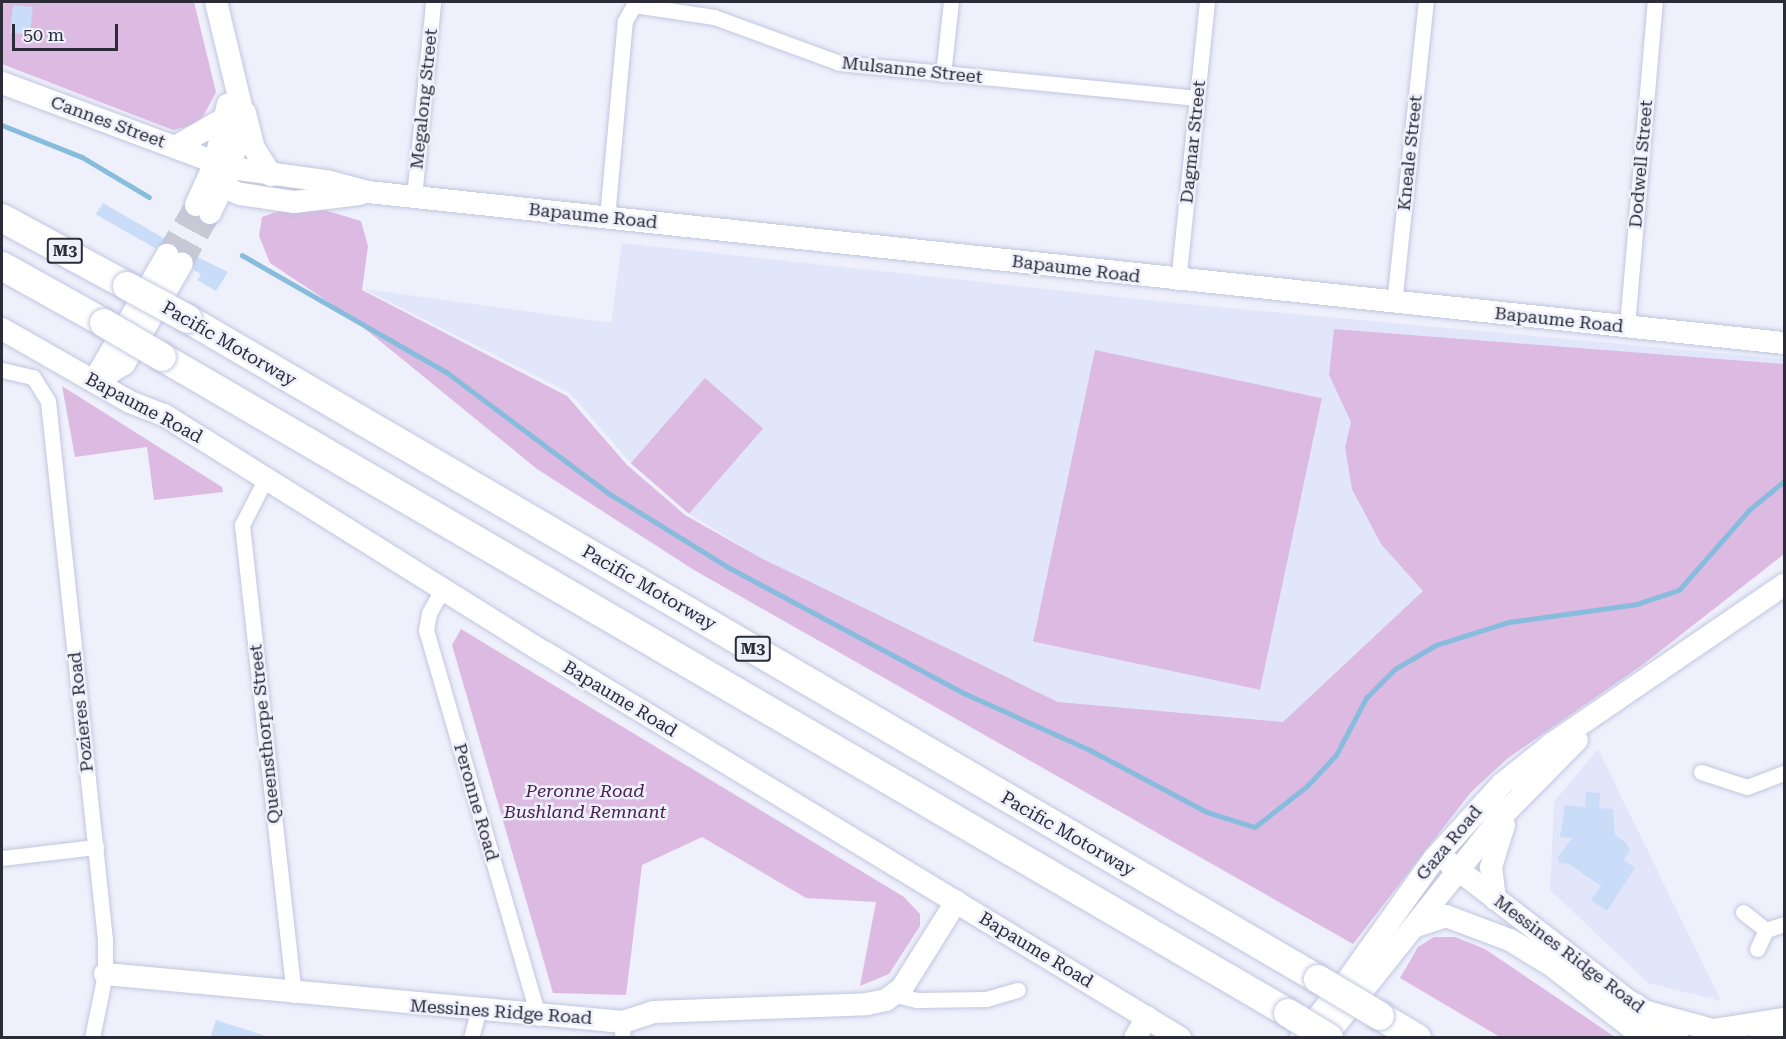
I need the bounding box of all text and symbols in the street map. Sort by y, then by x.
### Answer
scale bar [15,12,122,50]
text: 50 m [23,24,64,45]
street label: Megalong Street [406,28,442,170]
street label: Mulsanne Street [841,52,983,88]
street label: Dagmar Street [1176,79,1210,205]
street label: Cannes Street [48,91,168,153]
street label: Kneale Street [1393,94,1427,212]
street label: Dodwell Street [1625,99,1657,229]
street label: Bapaume Road [528,199,658,233]
road number: M3 [46,238,84,264]
street label: Bapaume Road [1011,250,1141,288]
street label: Pacific Motorway [158,297,300,391]
street label: Bapaume Road [1494,303,1624,337]
street label: Bapaume Road [82,368,206,448]
street label: Pacific Motorway [578,541,720,635]
road number: M3 [734,636,772,662]
street label: Queensthorpe Street [245,643,285,825]
street label: Pozieres Road [64,651,98,773]
street label: Bapaume Road [559,656,681,742]
street label: Peronne Road [449,741,503,863]
park label: Peronne Road Bushland Remnant [504,781,666,824]
street label: Pacific Motorway [997,787,1139,881]
street label: Gaza Road [1411,801,1487,885]
street label: Messines Ridge Road [1490,890,1648,1018]
street label: Bapaume Road [975,907,1097,993]
street label: Messines Ridge Road [409,995,593,1029]

